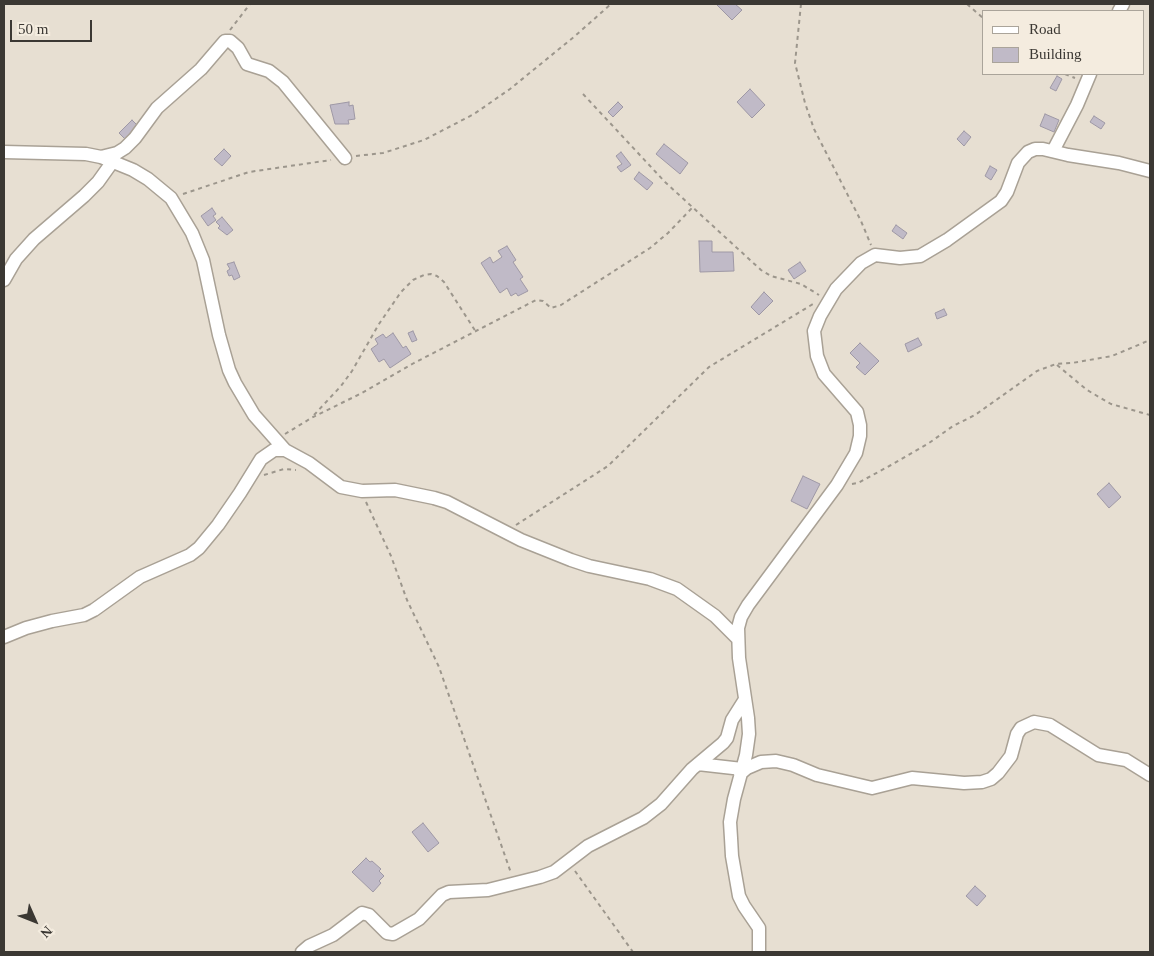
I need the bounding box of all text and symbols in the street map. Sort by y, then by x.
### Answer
scale bar [12,10,95,42]
legend [982,10,1144,75]
text: 50 m [18,21,48,37]
text: Road [1029,21,1061,37]
text: Building [1029,46,1082,62]
north arrow [10,896,60,946]
text: N [37,923,55,941]

